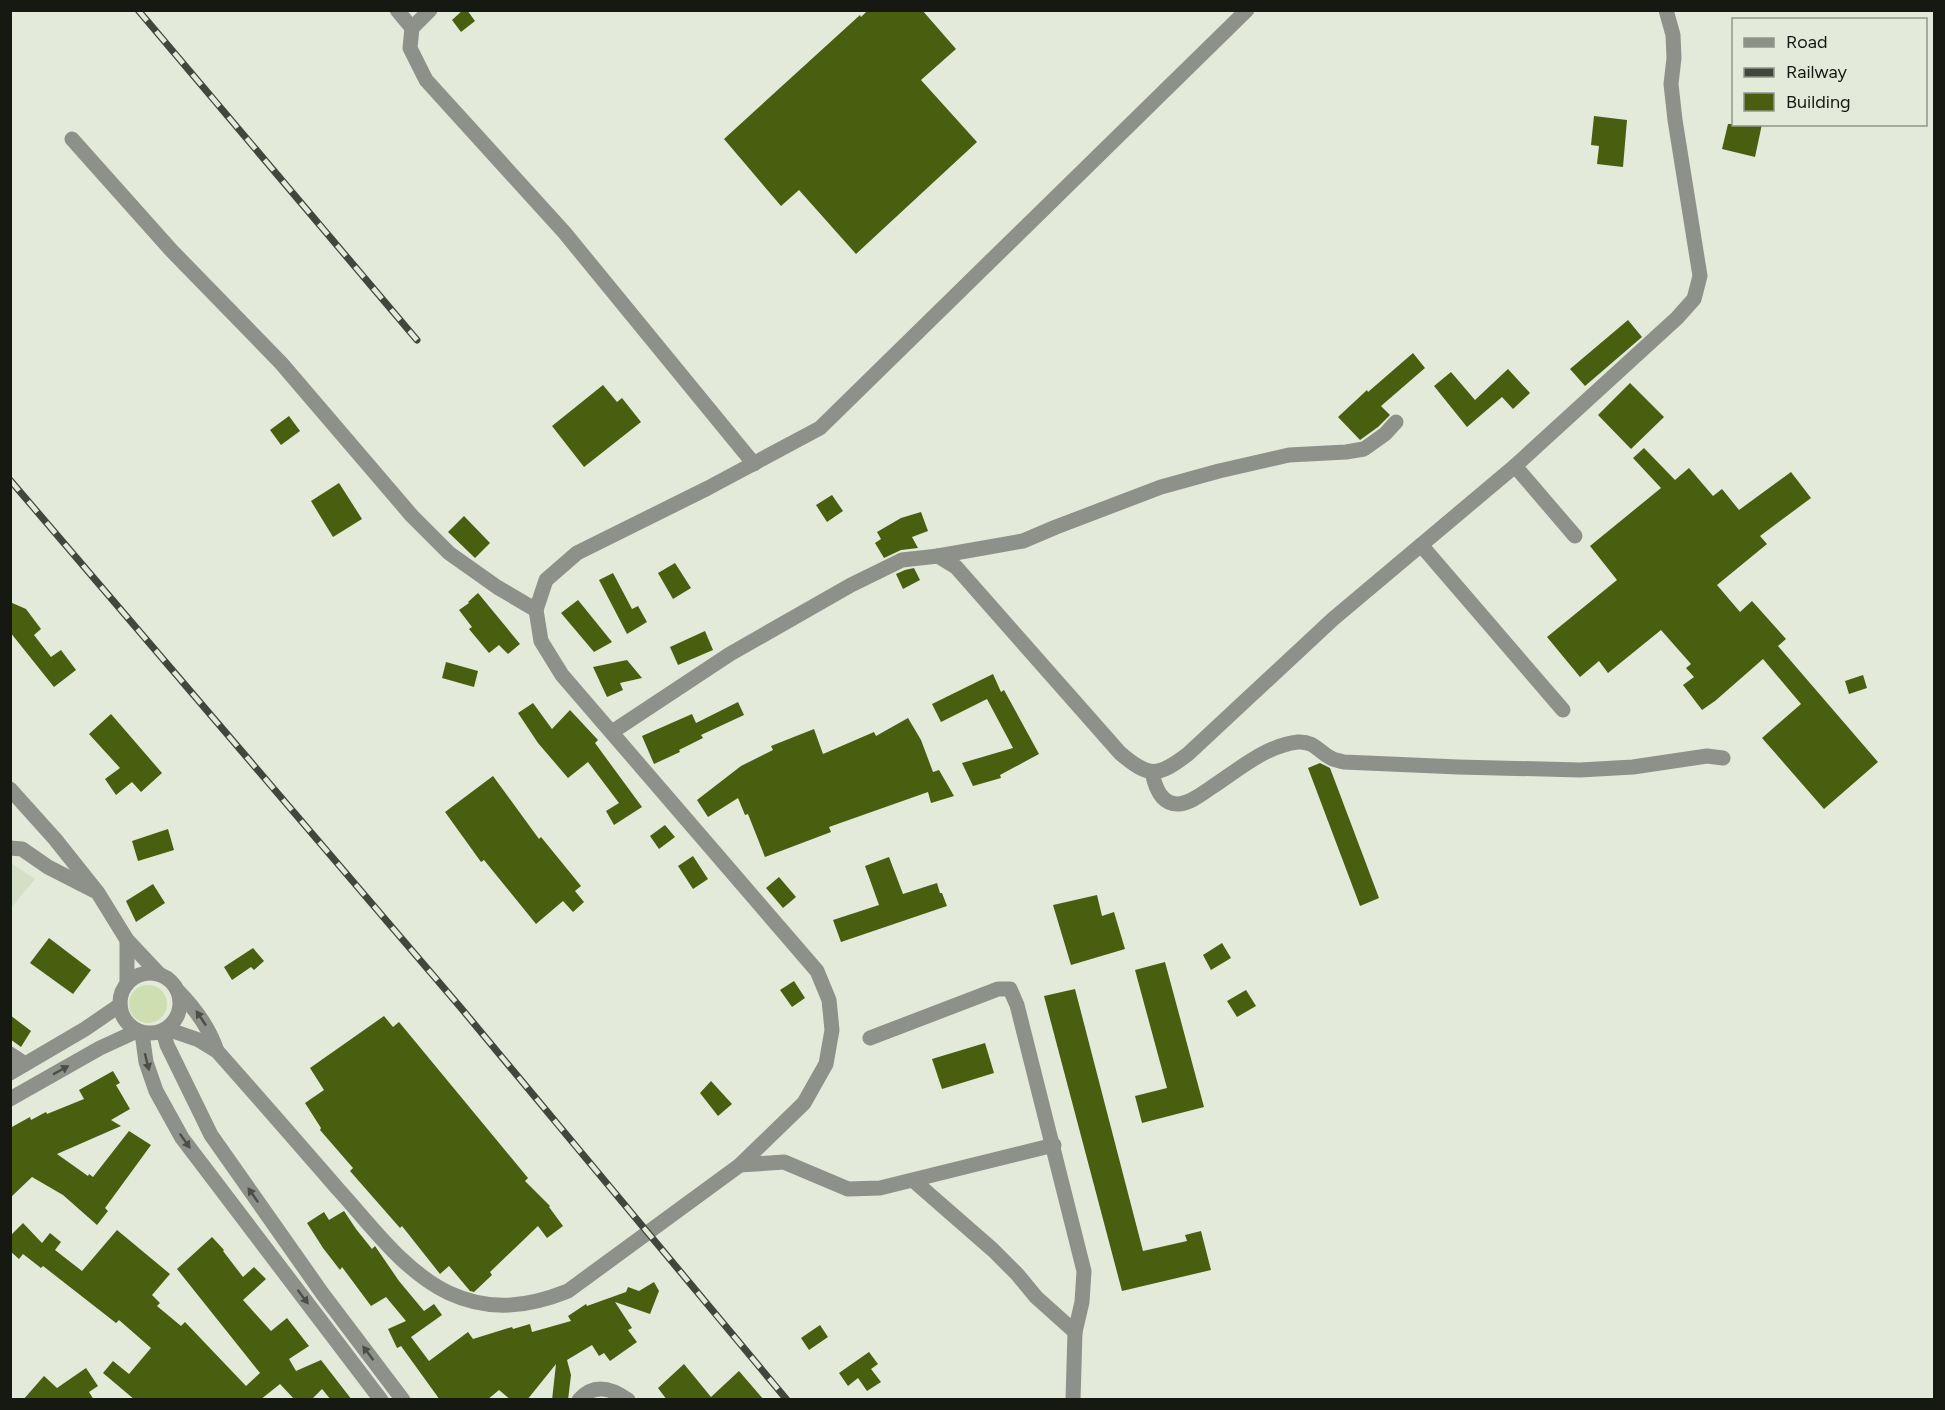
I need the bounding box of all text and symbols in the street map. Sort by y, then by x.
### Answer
legend [1732,18,1927,126]
text: Road [1786,31,1827,53]
text: Railway [1786,61,1848,83]
text: Building [1786,91,1851,113]
one-way arrow [196,1010,207,1026]
one-way arrow [142,1053,152,1072]
one-way arrow [53,1064,69,1075]
one-way arrow [179,1134,191,1149]
one-way arrow [247,1188,259,1204]
one-way arrow [297,1289,309,1305]
one-way arrow [362,1345,374,1361]

